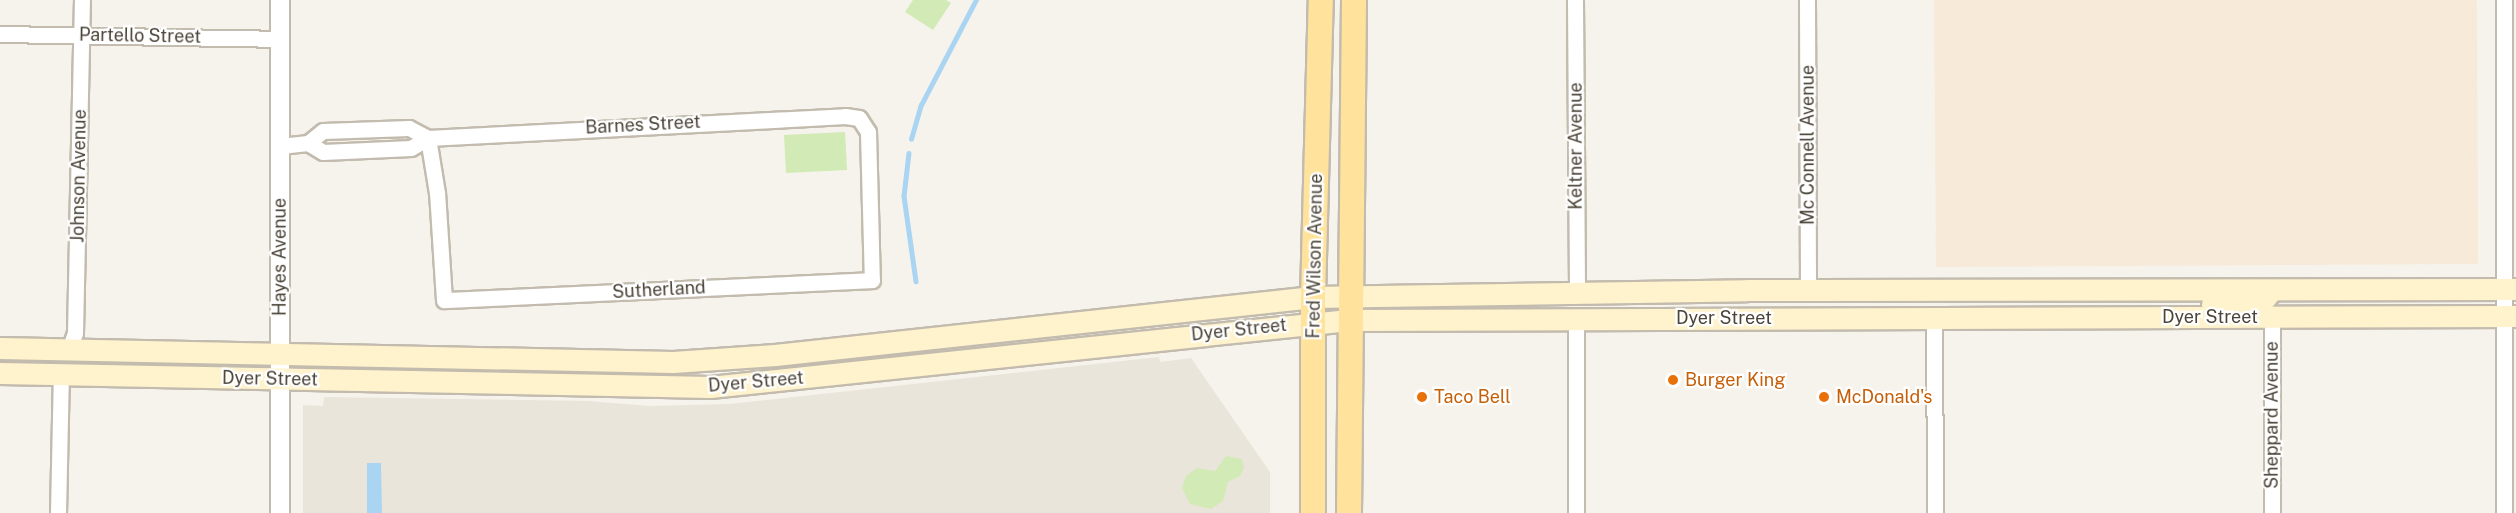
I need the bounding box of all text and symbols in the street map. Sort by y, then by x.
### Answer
street label: Partello Street [79,24,201,48]
street label: Mc Connell Avenue [1797,65,1819,225]
street label: Keltner Avenue [1565,82,1587,210]
street label: Johnson Avenue [67,109,91,243]
street label: Barnes Street [585,111,701,139]
street label: Fred Wilson Avenue [1303,173,1327,339]
street label: Hayes Avenue [269,198,291,316]
street label: Sutherland [612,277,706,303]
street label: Dyer Street [2162,306,2258,328]
street label: Dyer Street [1676,307,1772,329]
street label: Dyer Street [1190,314,1288,346]
street label: Sheppard Avenue [2261,341,2283,489]
street label: Dyer Street [222,367,318,391]
street label: Dyer Street [707,367,805,397]
place label: Burger King [1685,369,1785,391]
marker: Burger King [1666,373,1680,387]
place label: Taco Bell [1434,386,1511,408]
place label: McDonald's [1836,386,1932,408]
marker: Taco Bell [1415,390,1429,404]
marker: McDonald's [1817,390,1831,404]

